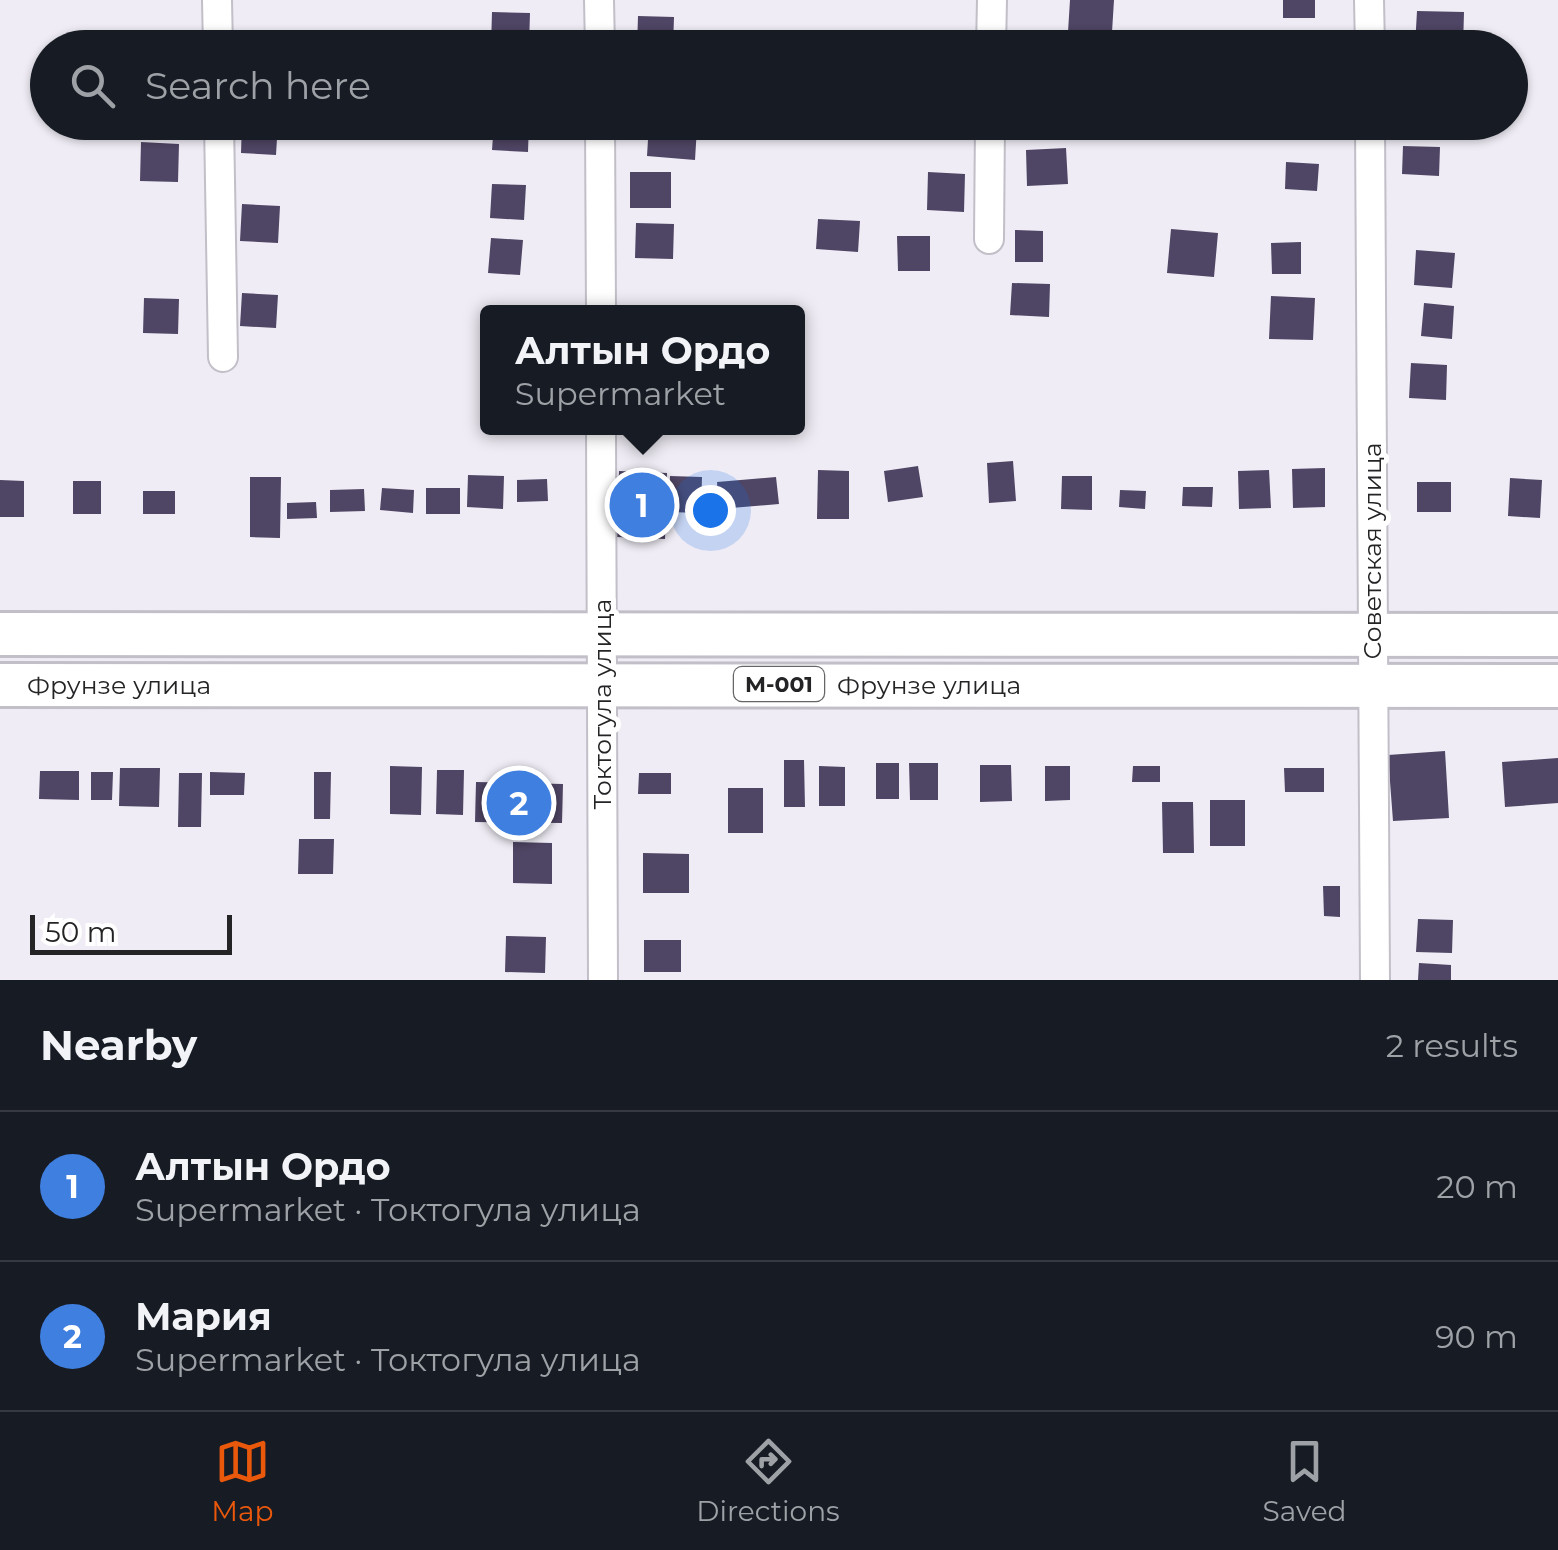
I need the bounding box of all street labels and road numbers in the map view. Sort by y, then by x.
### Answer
street label: Советская улица [1357,442,1387,660]
street label: Токтогула улица [587,599,617,809]
road number: M-001 [734,667,824,701]
street label: Фрунзе улица [27,670,211,700]
street label: Фрунзе улица [837,670,1021,700]

